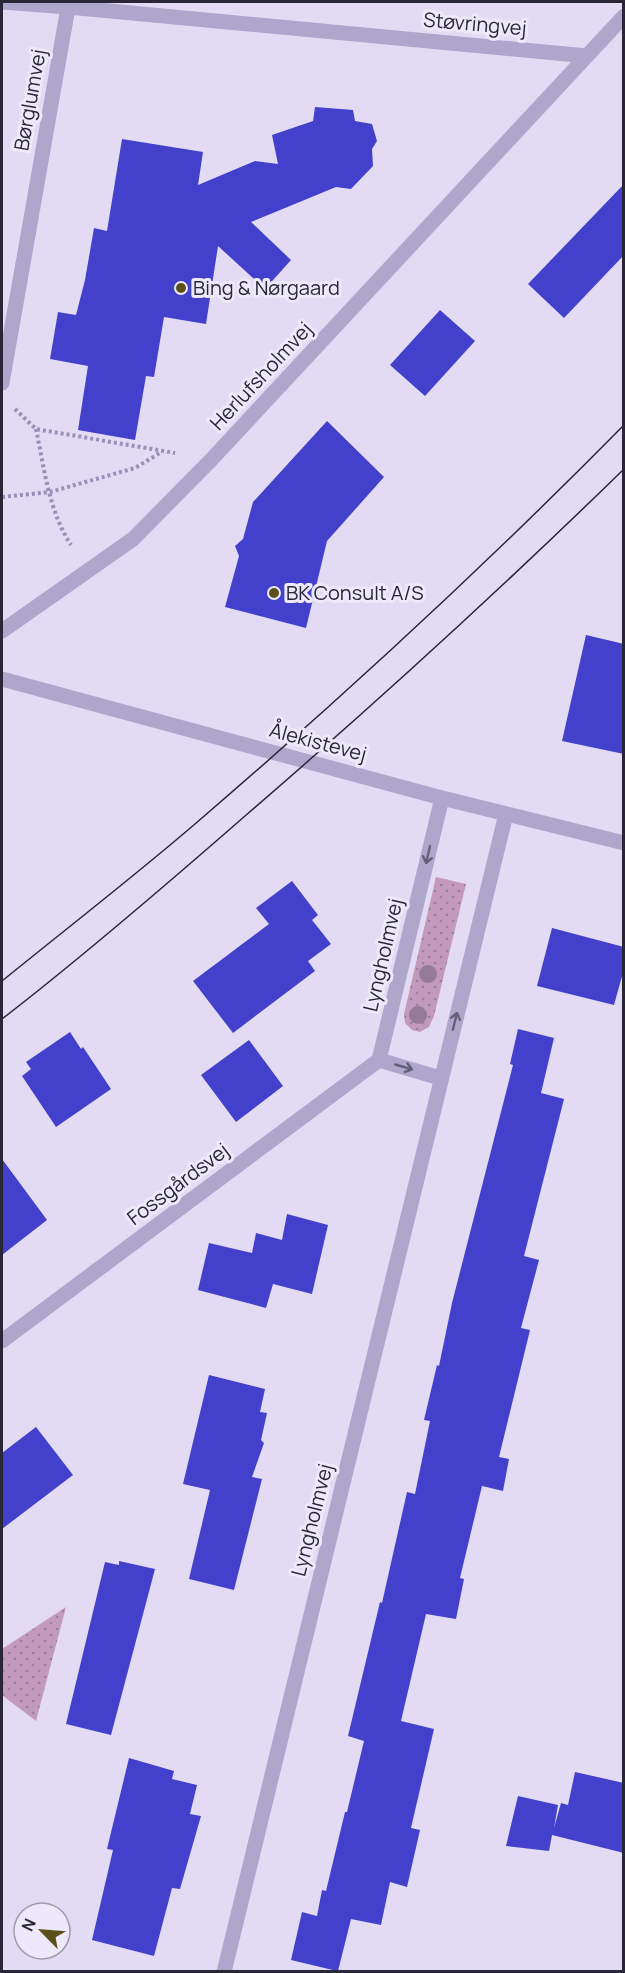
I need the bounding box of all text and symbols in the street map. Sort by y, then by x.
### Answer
street label: Støvringvej [422,6,528,41]
street label: Børglumvej [7,47,52,153]
place label: Bing & Nørgaard [193,274,340,301]
marker: Bing & Nørgaard [174,281,188,295]
street label: Herlufsholmvej [204,316,318,436]
place label: BK Consult A/S [286,579,424,606]
marker: BK Consult A/S [267,586,281,600]
street label: Ålekistevej [267,716,370,767]
one-way arrow [422,845,434,864]
street label: Lyngholmvej [356,896,409,1014]
one-way arrow [449,1012,461,1031]
one-way arrow [394,1062,413,1074]
street label: Fossgårdsvej [121,1136,234,1231]
street label: Lyngholmvej [284,1461,339,1579]
north arrow [12,1901,72,1961]
text: N [16,1915,41,1935]

